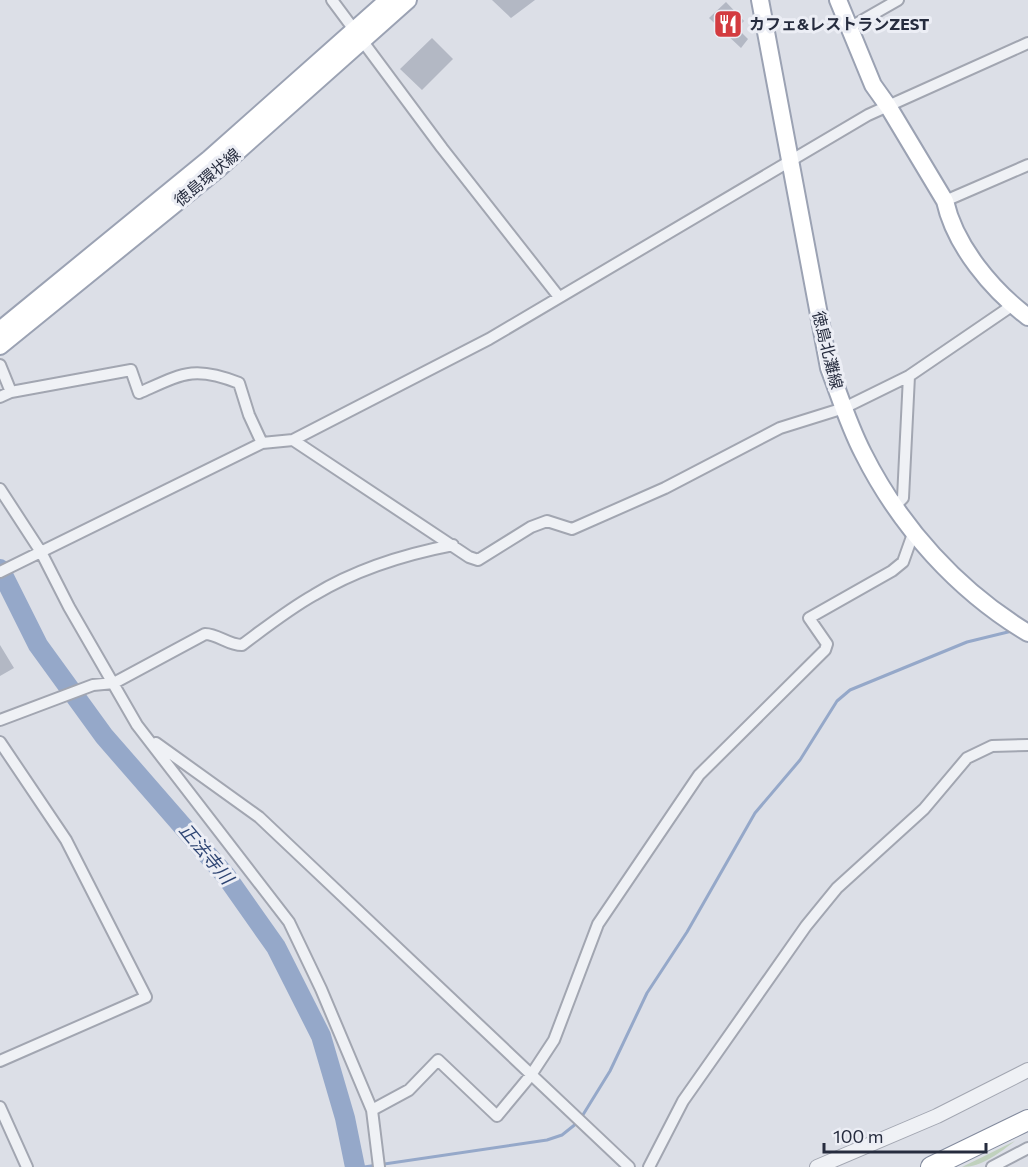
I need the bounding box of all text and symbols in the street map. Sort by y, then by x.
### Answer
restaurant icon: カフェ&レストランZEST [712,8,744,40]
place label: カフェ&レストランZEST [749,14,929,33]
street label: 徳島環状線 [170,144,243,210]
street label: 徳島北灘線 [810,309,847,391]
water label: 正法寺川 [175,819,240,890]
scale bar [824,1116,986,1154]
text: 100 m [833,1125,883,1147]

